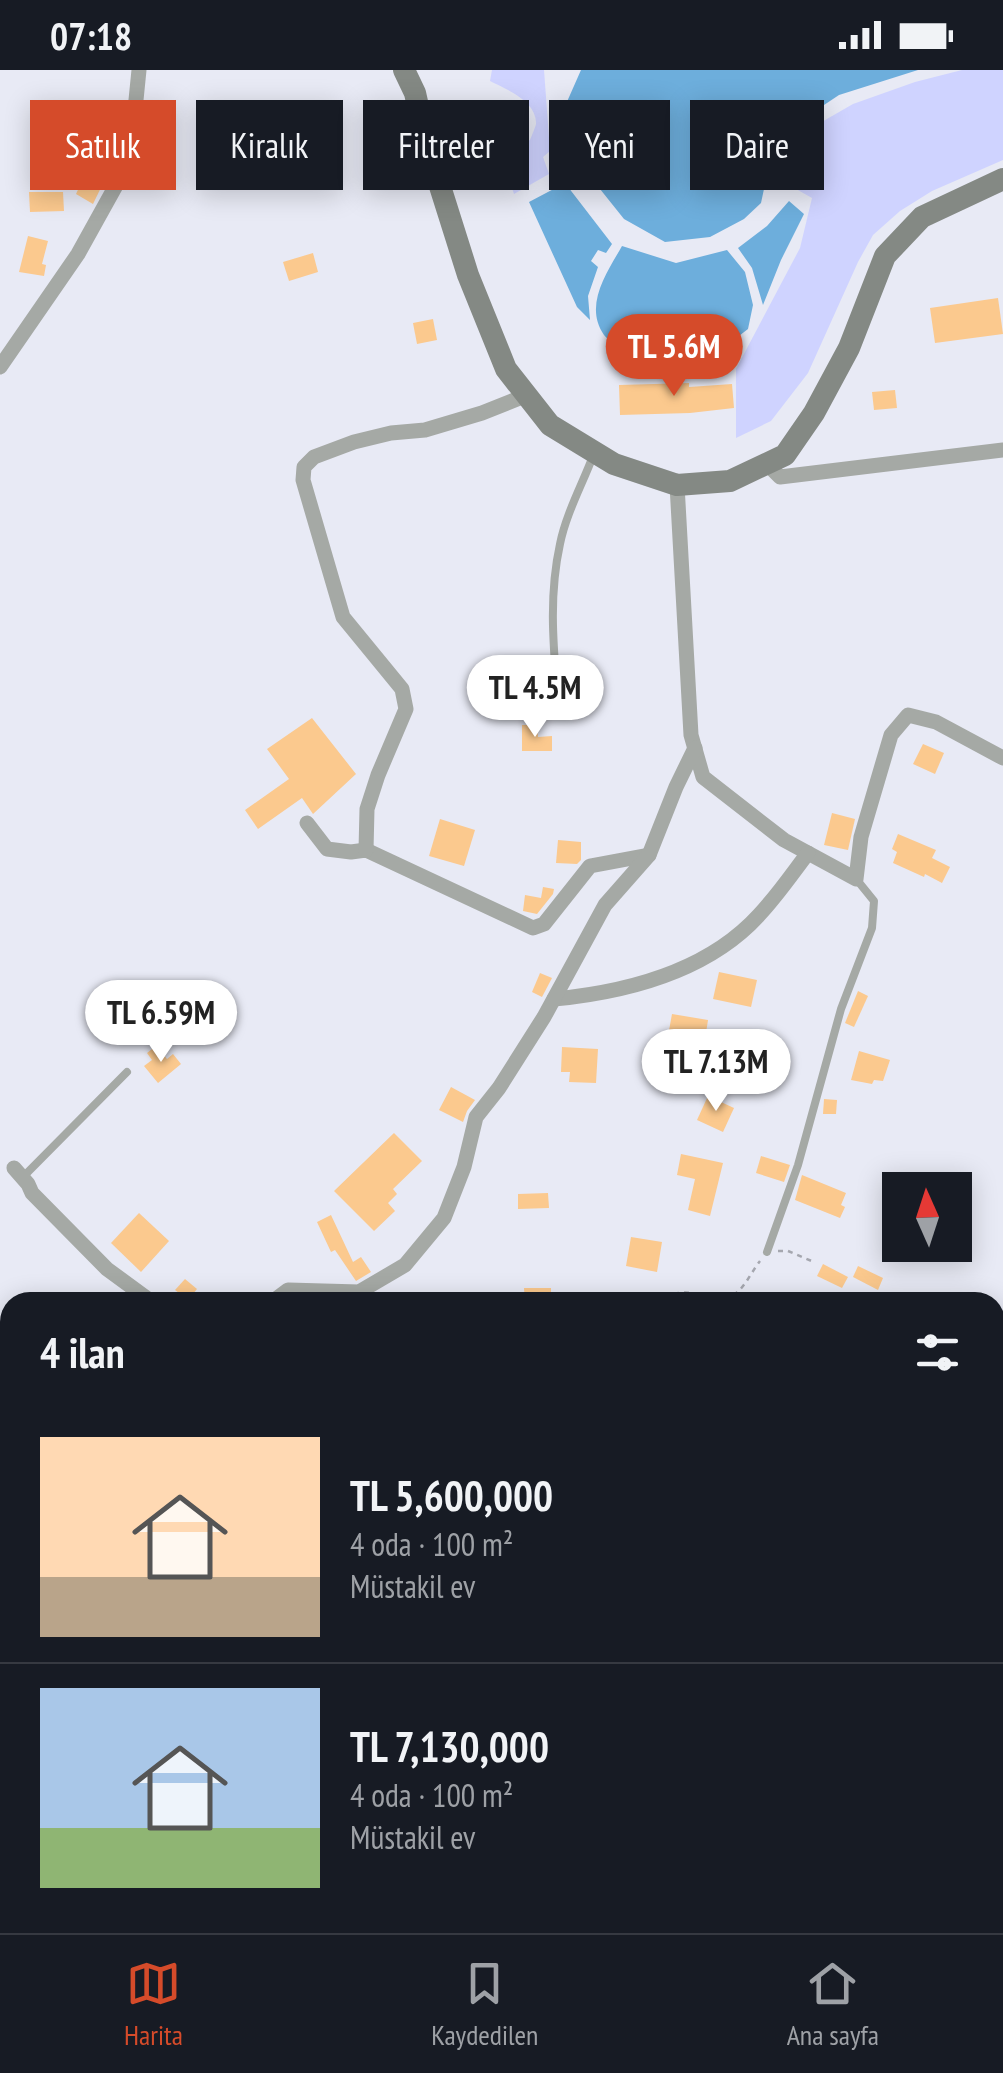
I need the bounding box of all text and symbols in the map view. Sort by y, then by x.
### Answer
text: 07:18 [50,11,132,60]
chip: Satılık [30,100,176,190]
chip: Kiralık [196,100,343,190]
chip: Filtreler [363,100,529,190]
chip: Yeni [549,100,670,190]
chip: Daire [690,100,824,190]
pin: TL 5.6M [582,314,766,399]
text: TL 5.6M [628,325,720,367]
pin: TL 4.5M [443,655,627,740]
text: TL 4.5M [489,666,581,708]
pin: TL 6.59M [58,980,264,1065]
text: TL 6.59M [107,991,215,1033]
pin: TL 7.13M [613,1029,819,1114]
text: TL 7.13M [664,1040,768,1082]
north arrow [882,1172,972,1262]
map controls [882,1172,972,1262]
text: 4 ilan [40,1325,125,1380]
icon: filters [910,1325,965,1380]
text: TL 5,600,000 [350,1468,553,1523]
icon: home [120,1477,240,1597]
text: 4 oda · 100 m² [350,1523,513,1565]
text: Müstakil ev [350,1565,475,1607]
text: TL 7,130,000 [350,1719,549,1774]
icon: home [120,1728,240,1848]
text: 4 oda · 100 m² [350,1774,513,1816]
text: Müstakil ev [350,1816,475,1858]
tab: Harita [124,1956,183,2053]
tab: Kaydedilen [431,1956,538,2053]
tab: Ana sayfa [787,1956,879,2053]

